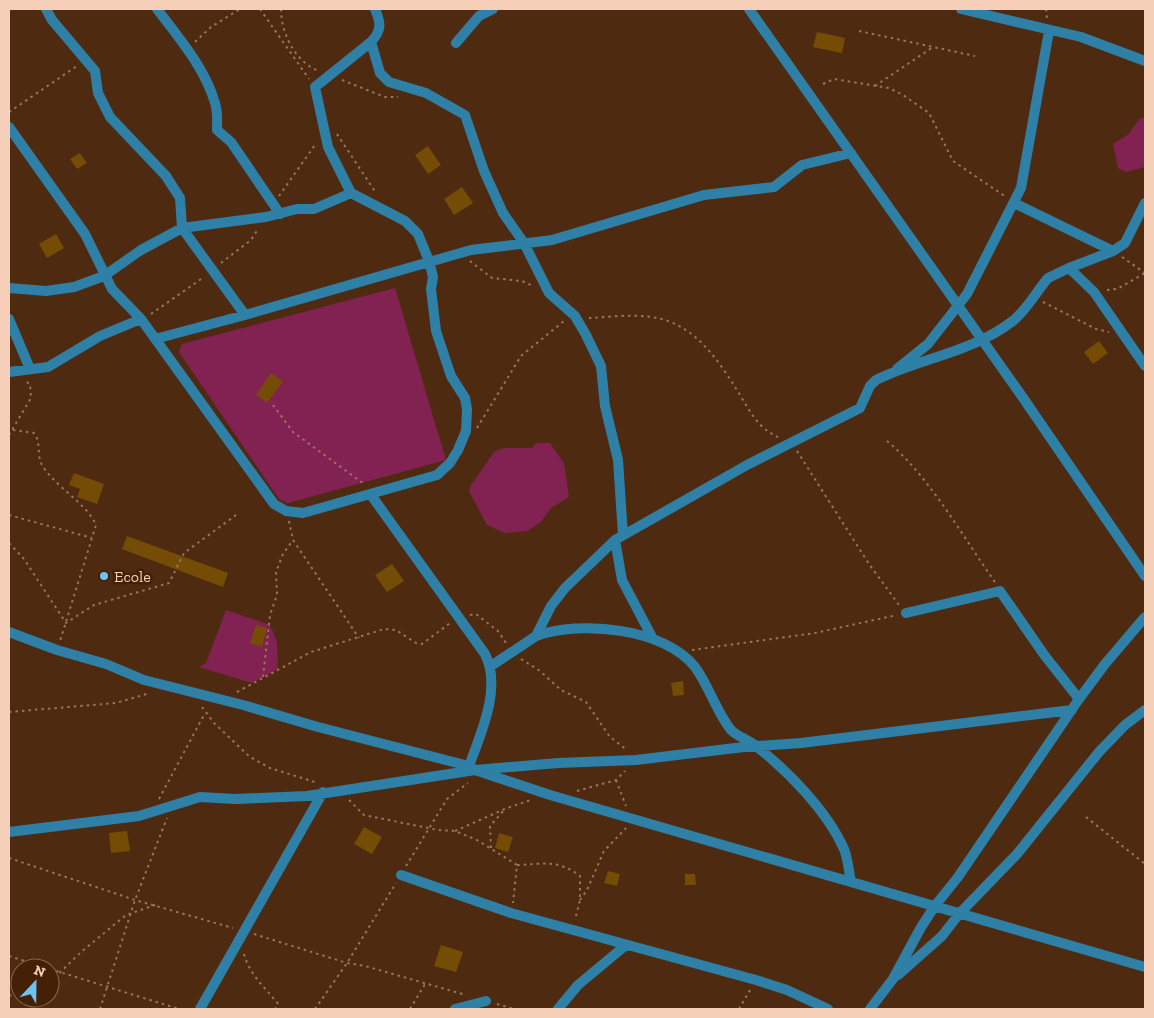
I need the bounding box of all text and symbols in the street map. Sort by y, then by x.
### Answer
place label: Ecole [114,567,151,586]
marker: Ecole [98,570,110,582]
north arrow [10,958,60,1008]
text: N [32,962,48,981]

